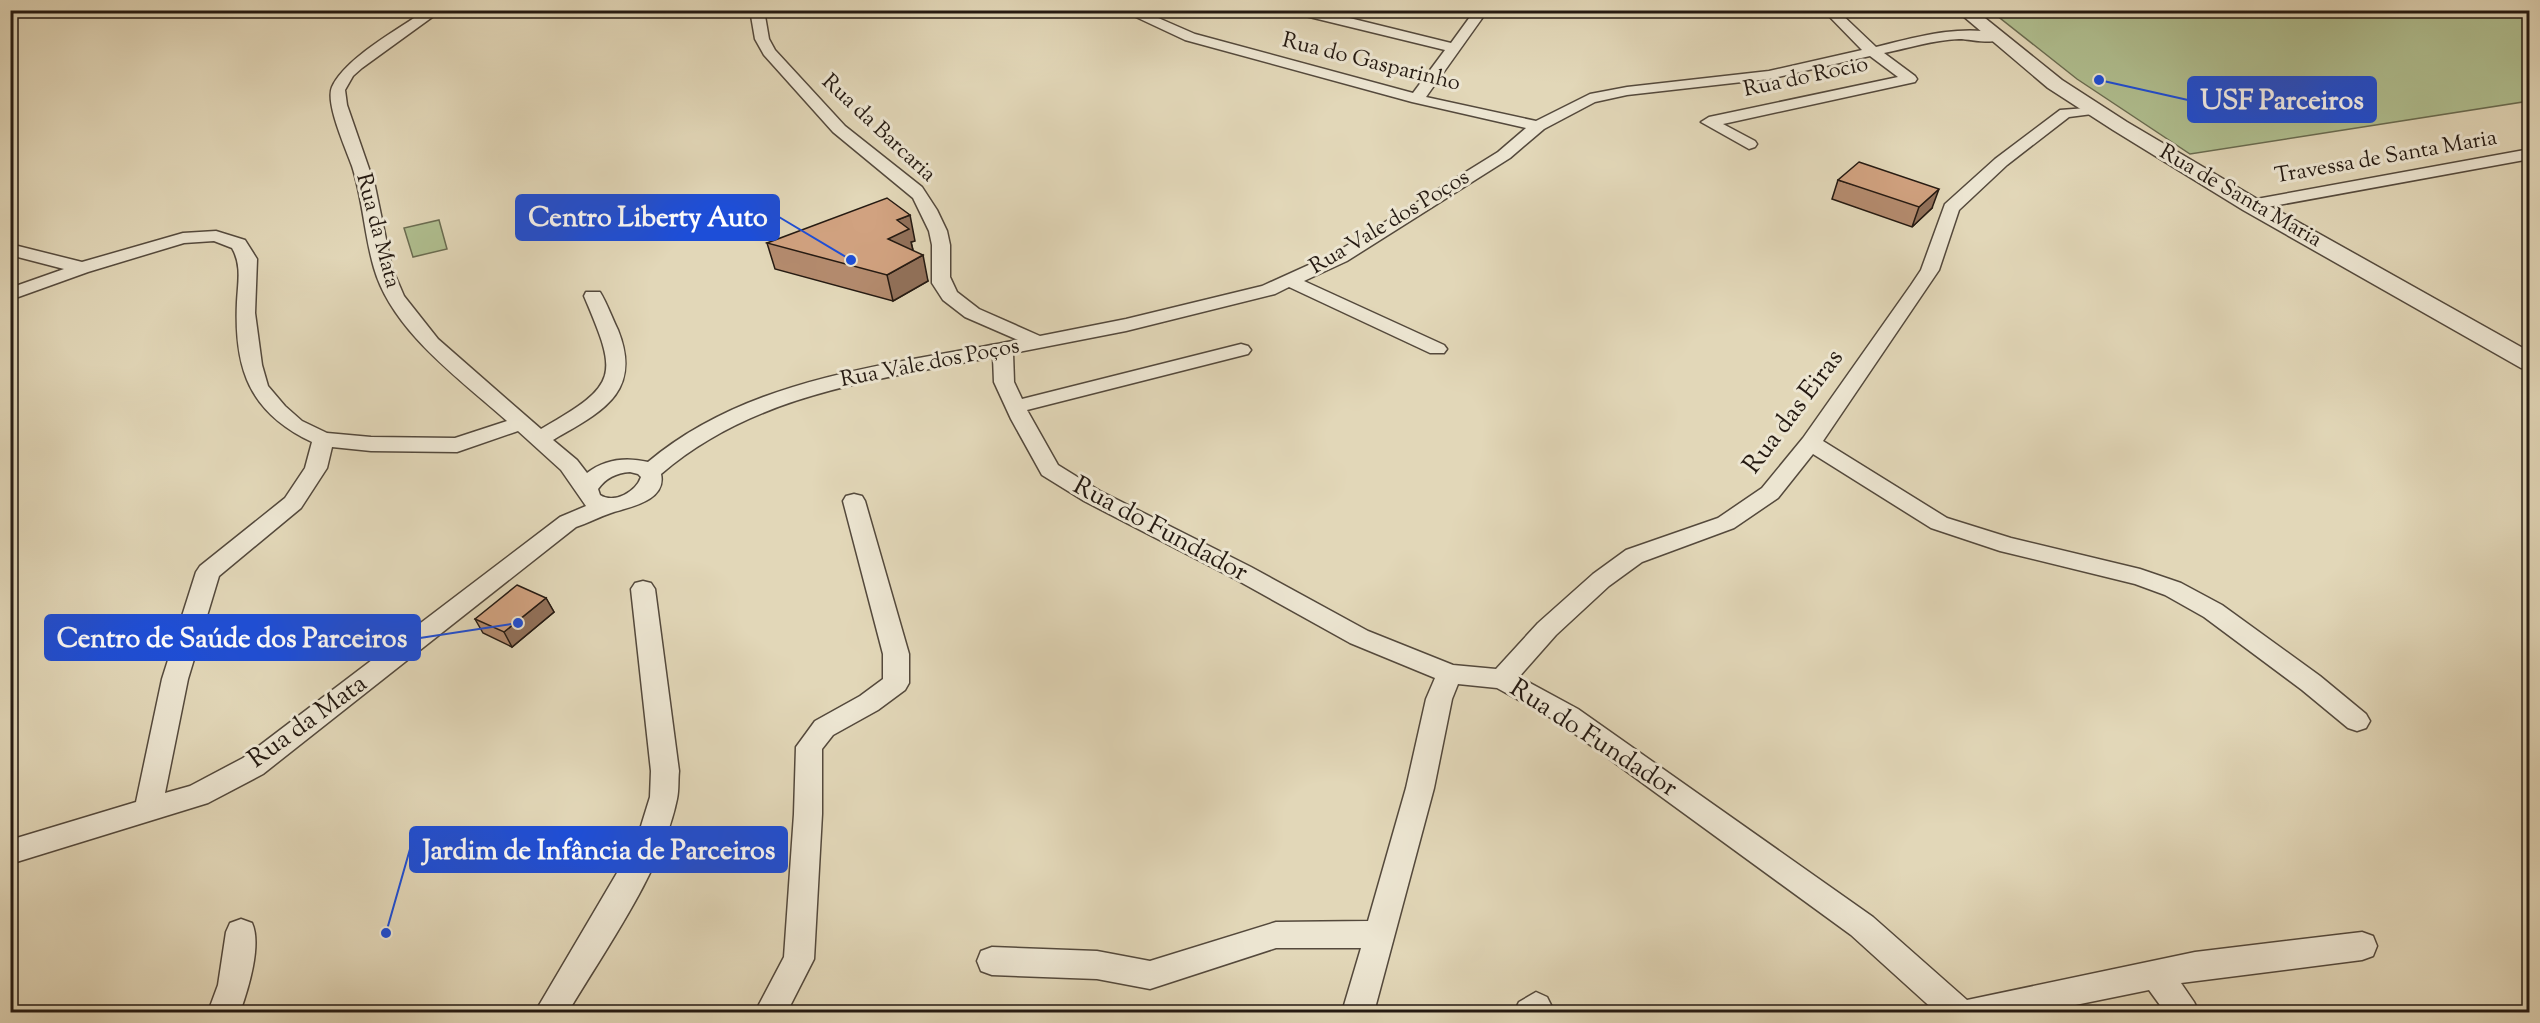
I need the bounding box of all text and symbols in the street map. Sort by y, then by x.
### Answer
street label: Rua do Gasparinho [1279,25,1463,101]
street label: Rua do Rocio [1741,49,1871,107]
street label: Rua da Barcaria [814,67,942,191]
callout: USF Parceiros [2188,77,2376,122]
text: USF Parceiros [2200,83,2364,122]
street label: Travessa de Santa Maria [2272,123,2500,193]
street label: Rua de Santa Maria [2153,137,2327,257]
street label: Rua Vale dos Poços [1304,162,1476,284]
street label: Rua da Mata [346,170,408,292]
callout: Centro Liberty Auto [516,195,779,240]
text: Centro Liberty Auto [528,200,768,239]
street label: Rua Vale dos Poços [838,331,1022,397]
street label: Rua das Eiras [1735,342,1853,482]
street label: Rua do Fundador [1066,468,1254,592]
callout: Centro de Saúde dos Parceiros [45,615,420,660]
text: Centro de Saúde dos Parceiros [57,621,408,660]
street label: Rua da Mata [241,666,375,778]
street label: Rua do Fundador [1502,671,1684,807]
callout: Jardim de Infância de Parceiros [410,827,787,872]
text: Jardim de Infância de Parceiros [421,833,776,872]

